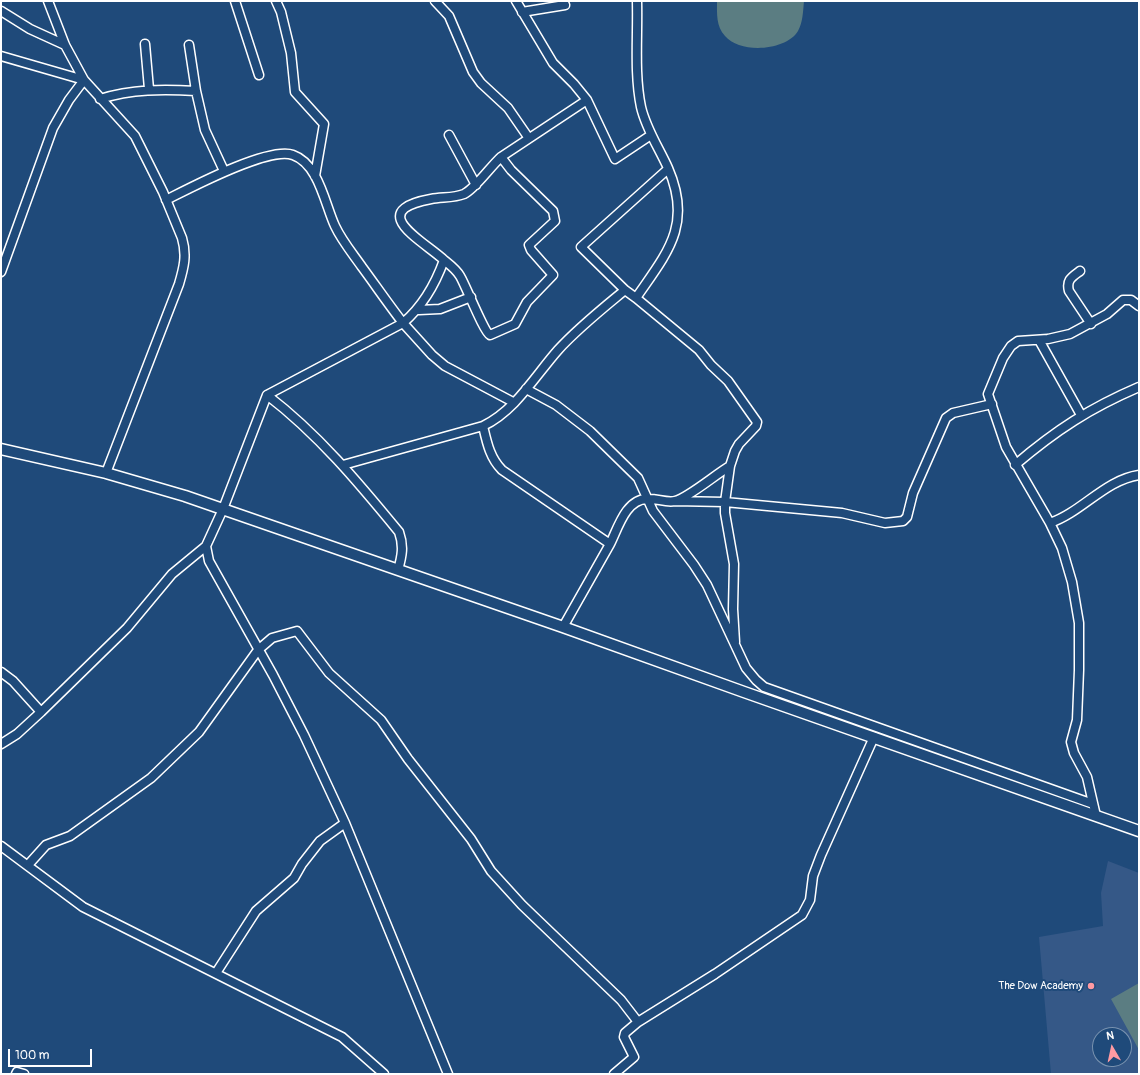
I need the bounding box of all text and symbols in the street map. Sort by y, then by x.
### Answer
place label: The Dow Academy [998,979,1083,993]
marker: The Dow Academy [1086,981,1096,991]
north arrow [1092,1027,1132,1067]
text: N [1106,1029,1115,1043]
scale bar [10,1041,94,1067]
text: 100 m [15,1048,49,1063]

